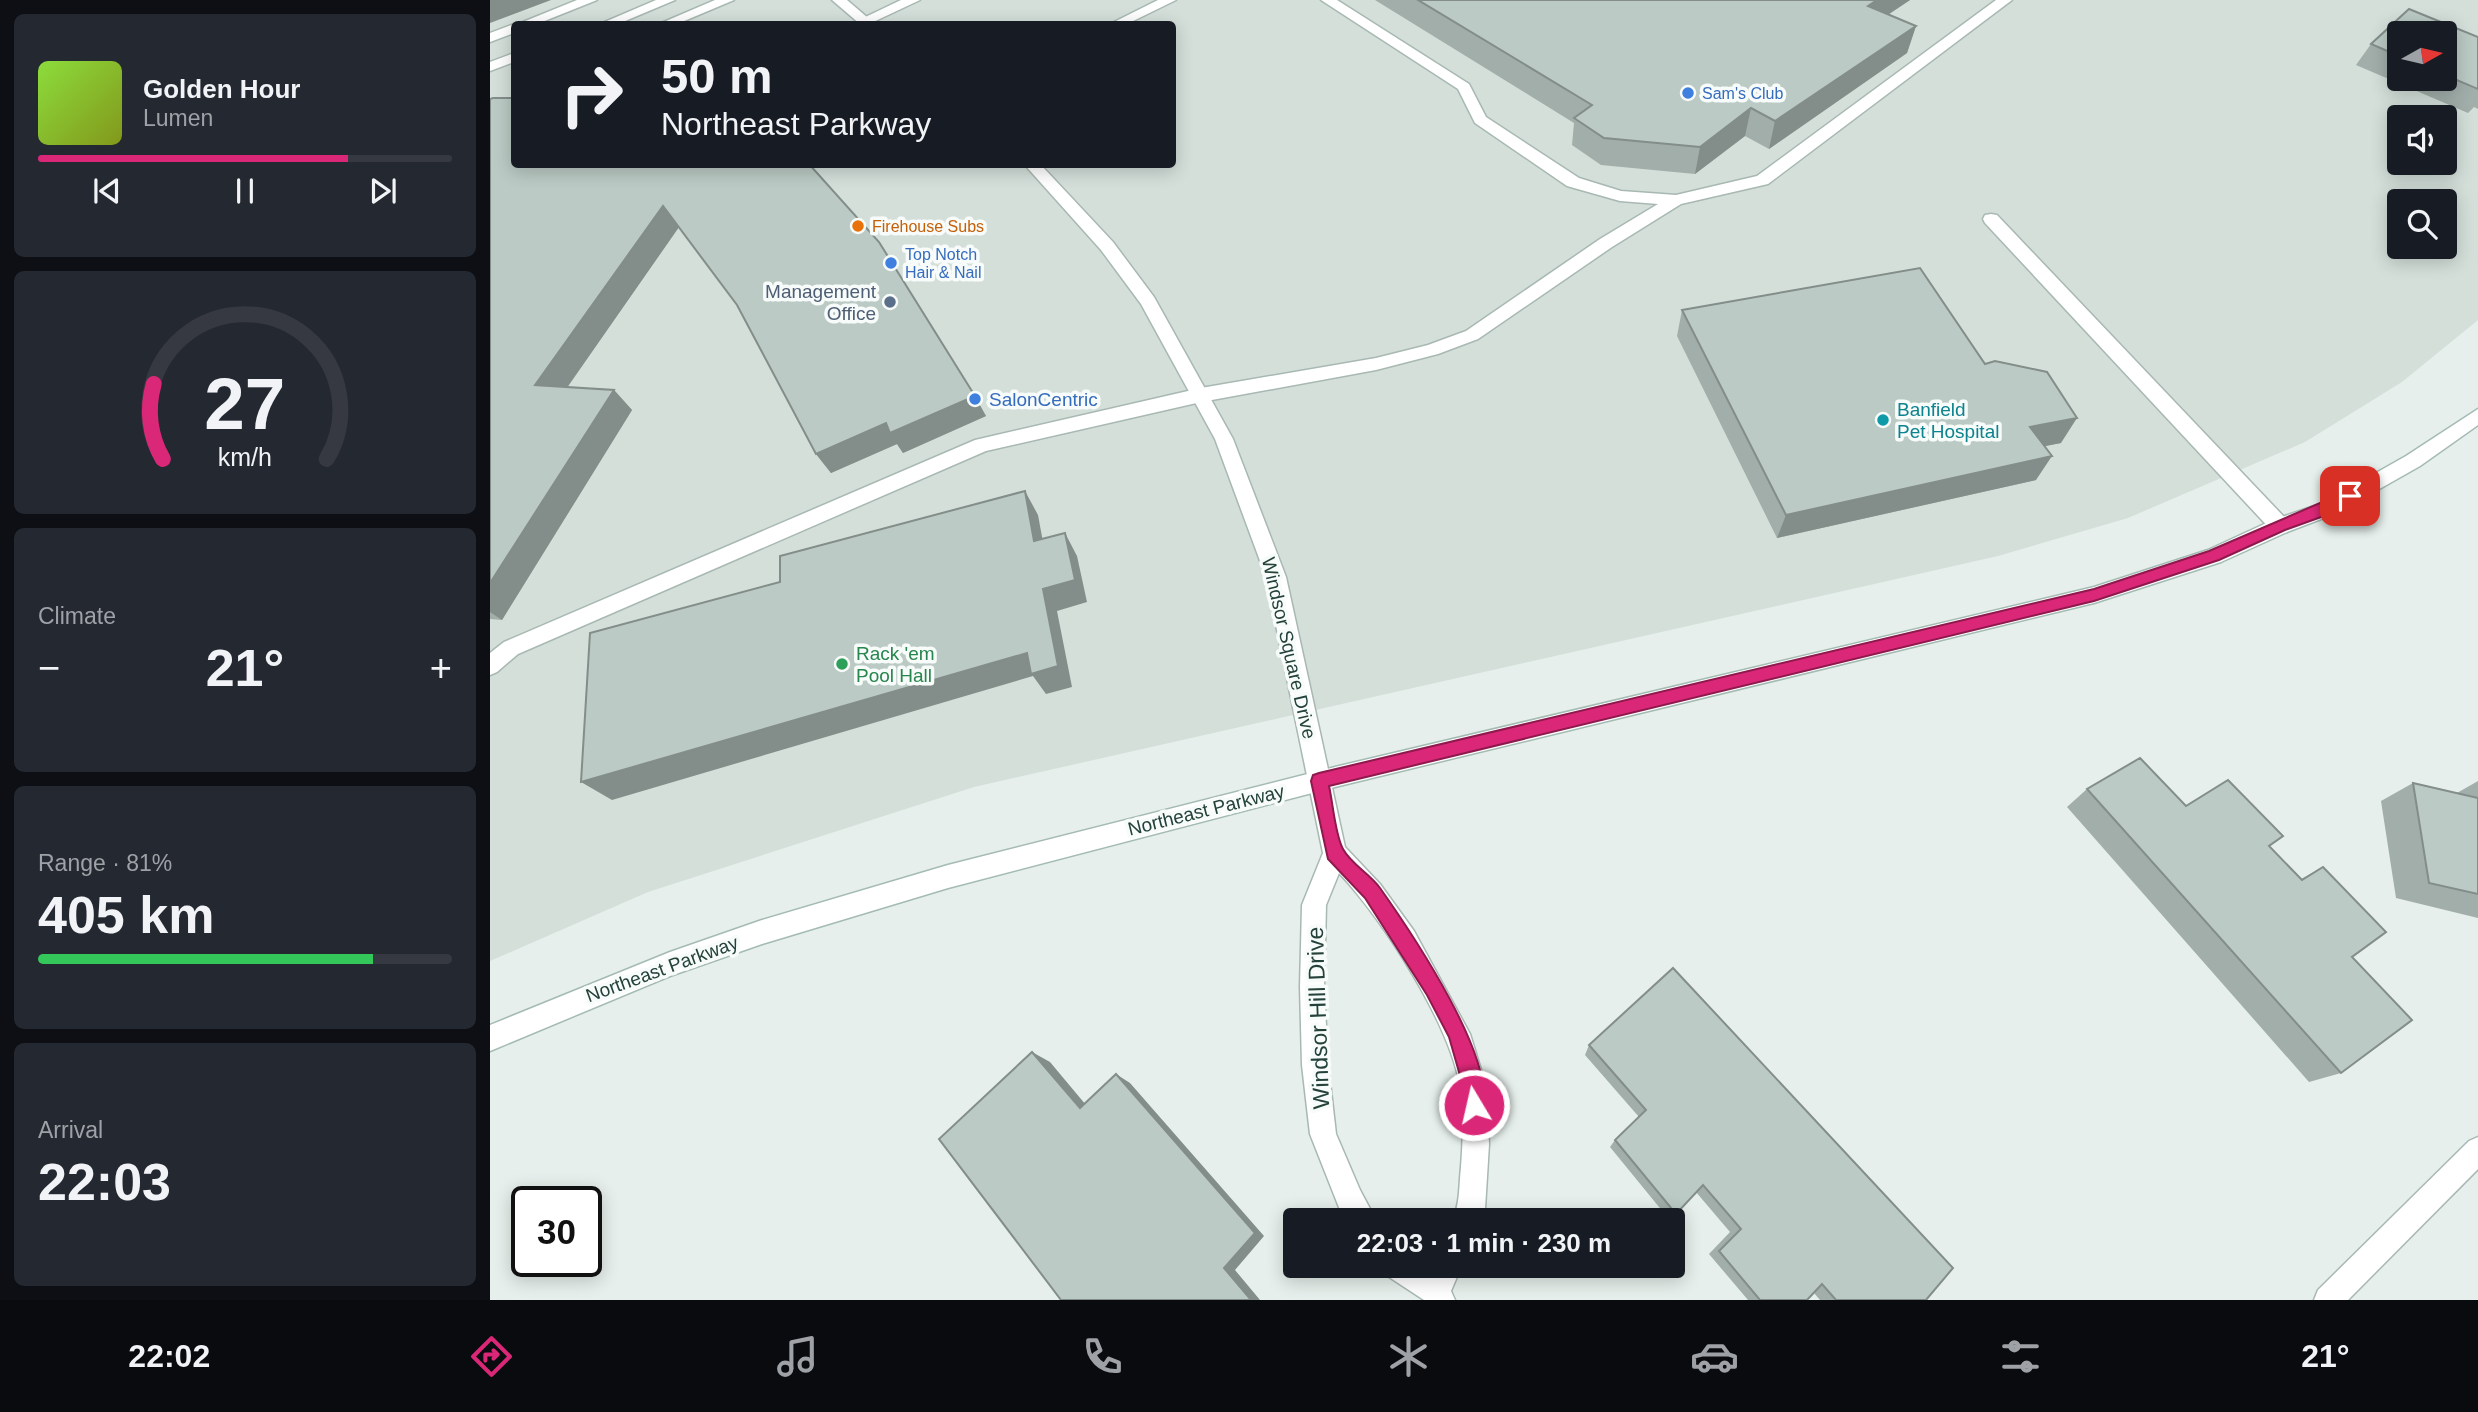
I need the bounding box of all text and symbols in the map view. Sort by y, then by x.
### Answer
north arrow [2387,21,2457,91]
map controls [2387,21,2457,259]
icon: right [546,49,637,140]
text: 50 m [661,49,773,103]
text: Golden Hour [143,74,300,104]
marker: Sam's Club [1680,85,1696,101]
place label: Sam's Club [1702,85,1783,102]
text: Lumen [143,105,213,131]
button: sound [2387,105,2457,175]
text: Northeast Parkway [661,106,931,142]
icon: previous [88,172,126,210]
icon: pause [226,172,264,210]
icon: next [364,172,402,210]
button: search [2387,189,2457,259]
marker: Firehouse Subs [850,218,866,234]
place label: Firehouse Subs [872,218,984,235]
place label: Top Notch Hair & Nail [905,246,981,281]
marker: Top Notch Hair & Nail [883,255,899,271]
place label: Management Office [765,281,877,324]
marker: Management Office [882,294,898,310]
text: 27 [205,363,285,444]
place label: SalonCentric [989,389,1098,410]
marker: SalonCentric [967,391,983,407]
place label: Banfield Pet Hospital [1897,399,1999,442]
marker: Banfield Pet Hospital [1875,412,1891,428]
text: km/h [218,443,272,471]
pin [2320,466,2380,526]
icon: arrive [2331,477,2369,515]
street label: Windsor Square Drive [1258,555,1320,741]
text: Climate [38,603,116,629]
text: 21° [206,639,284,697]
place label: Rack 'em Pool Hall [856,643,935,686]
text: − [38,647,60,689]
text: + [430,647,452,689]
marker: Rack 'em Pool Hall [834,656,850,672]
street label: Northeast Parkway [1126,780,1287,840]
text: Range · 81% [38,850,172,876]
text: 405 km [38,886,214,944]
street label: Windsor Hill Drive [1302,926,1334,1110]
street label: Northeast Parkway [583,932,741,1006]
position arrow [1437,1068,1511,1142]
text: Arrival [38,1117,103,1143]
text: 22:03 [38,1153,171,1211]
speed limit sign: 30 [511,1186,602,1277]
text: 22:03 · 1 min · 230 m [1357,1228,1611,1258]
icon: directions [467,1332,516,1381]
icon: music [773,1332,822,1381]
icon: phone [1078,1332,1127,1381]
icon: climate [1384,1332,1433,1381]
icon: car [1690,1332,1739,1381]
icon: filters [1996,1332,2045,1381]
text: 22:02 [128,1338,210,1374]
text: 21° [2301,1338,2350,1374]

